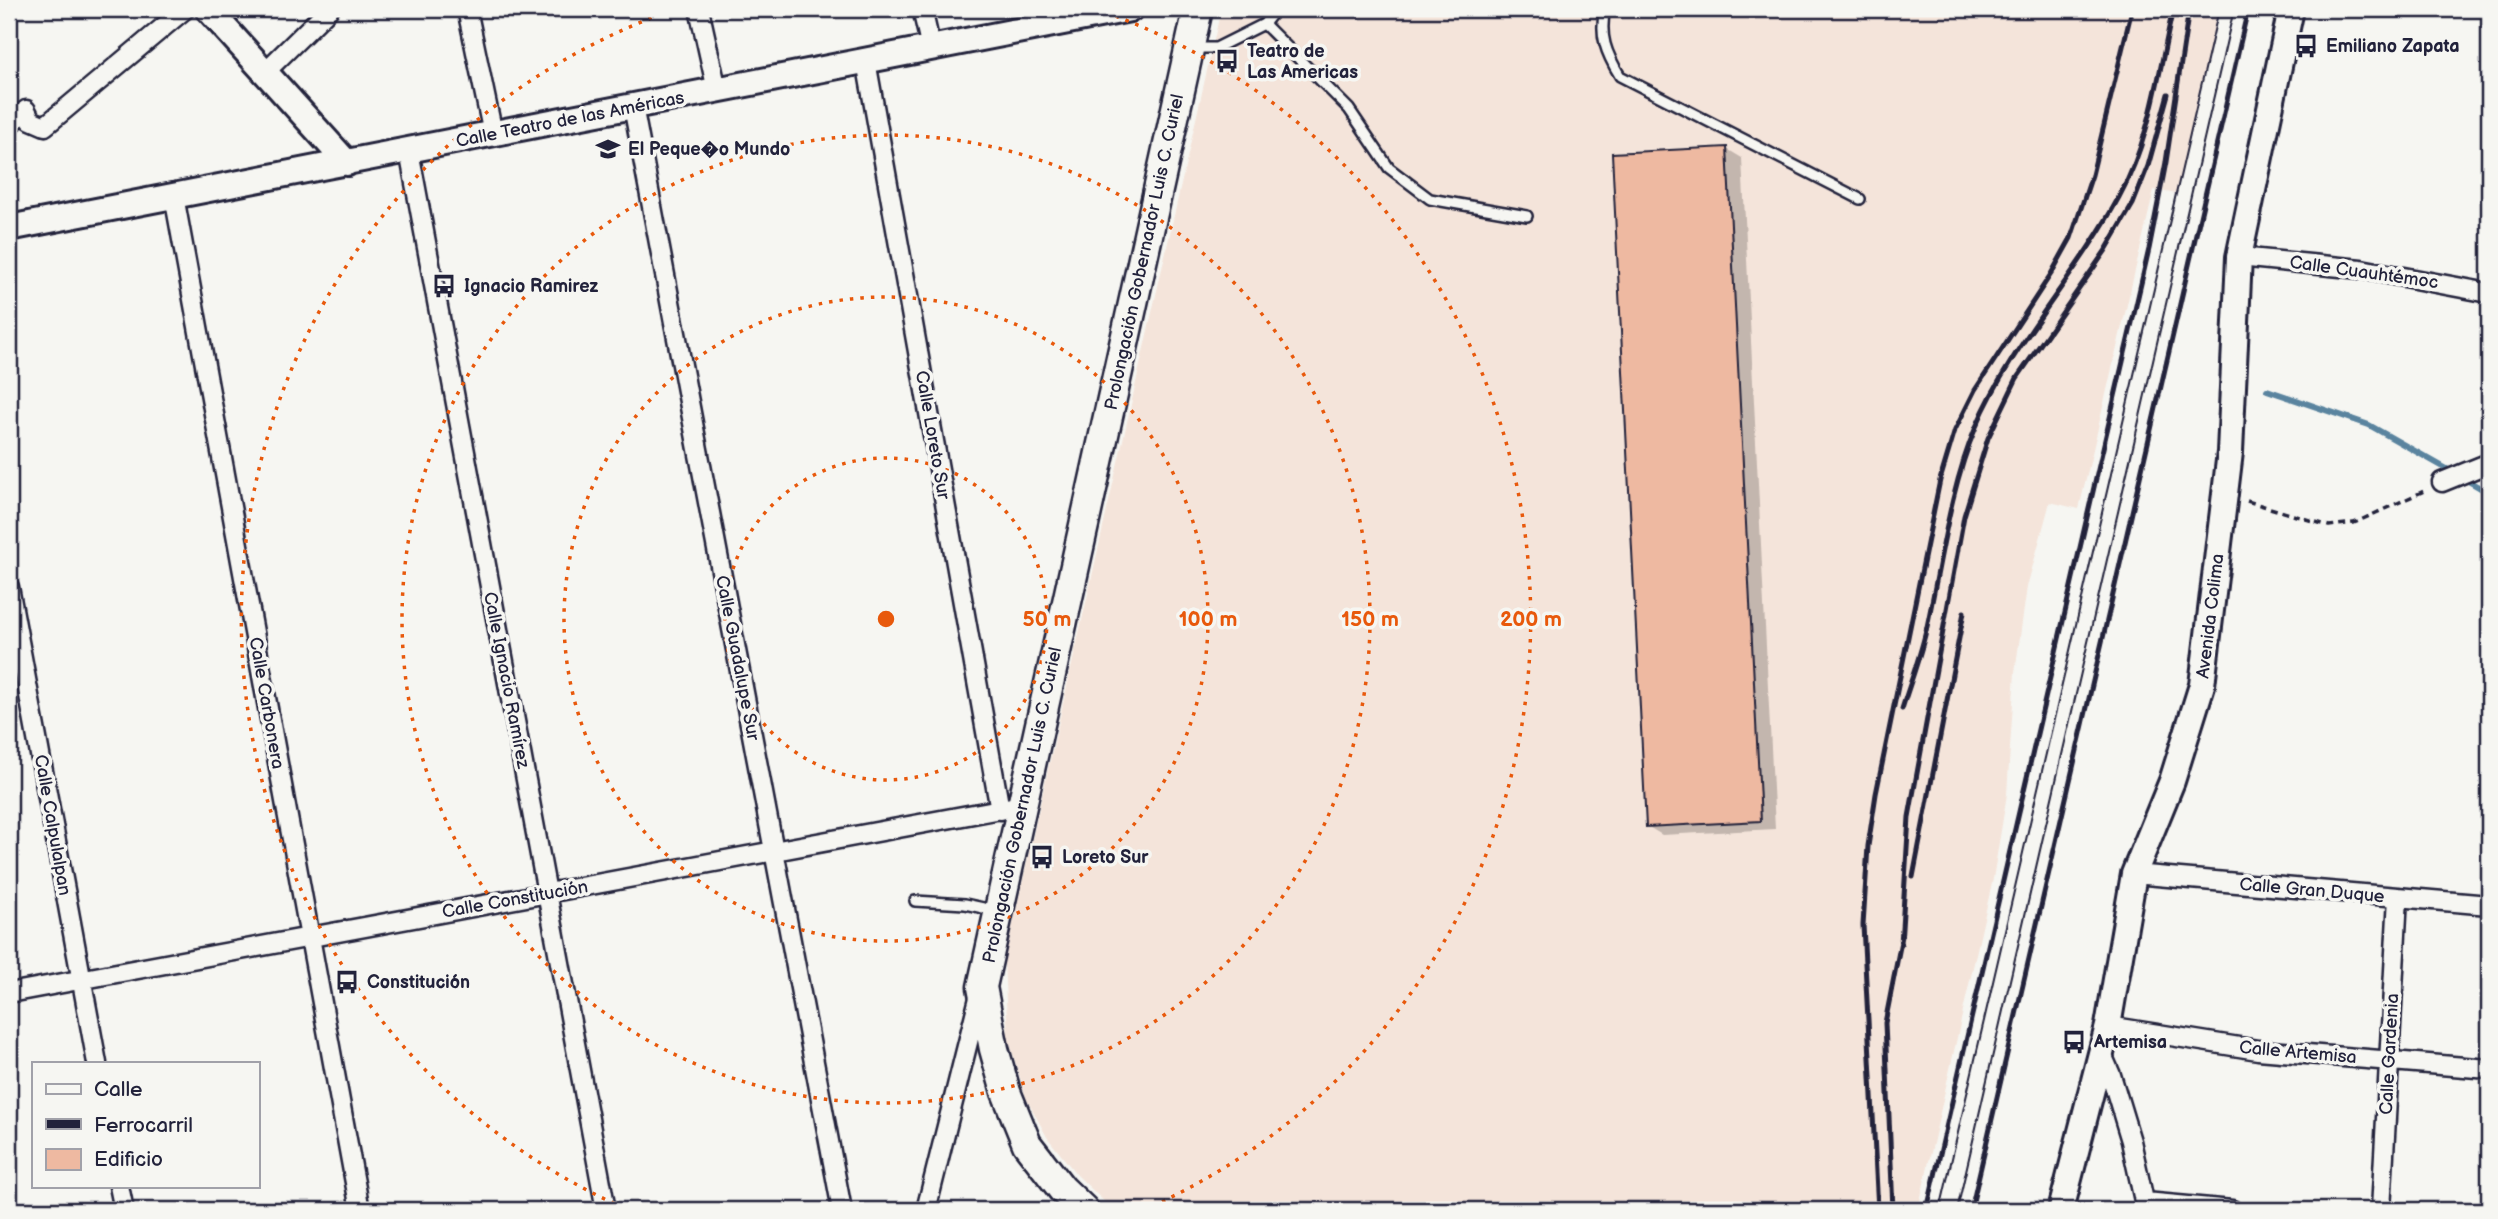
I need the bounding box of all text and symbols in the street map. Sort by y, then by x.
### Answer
bus stop icon: Emiliano Zapata [2292,32,2320,60]
place label: Emiliano Zapata [2326,36,2460,57]
place label: Teatro de Las Americas [1247,41,1358,83]
bus stop icon: Teatro de Las Americas [1213,47,1241,75]
street label: Calle Teatro de las Américas [454,87,686,152]
street label: Prolongación Gobernador Luis C. Curiel [1101,92,1188,412]
school or university icon: El Peque�o Mundo [594,135,622,163]
place label: El Peque�o Mundo [628,139,790,160]
street label: Calle Cuauhtémoc [2288,252,2440,293]
bus stop icon: Ignacio Ramirez [430,272,458,300]
place label: Ignacio Ramirez [464,276,599,297]
street label: Calle Loreto Sur [911,369,954,502]
street label: Avenida Colima [2192,552,2229,680]
street label: Calle Guadalupe Sur [711,574,764,743]
street label: Calle Ignacio Ramírez [479,590,534,770]
centre of rings [874,607,898,631]
text: 50 m [1023,607,1071,632]
text: 100 m [1179,607,1237,632]
text: 150 m [1341,607,1399,632]
text: 200 m [1500,607,1562,632]
street label: Calle Carbonera [245,636,288,771]
street label: Prolongación Gobernador Luis C. Curiel [979,645,1066,965]
street label: Calle Calpulalpan [30,753,75,897]
bus stop icon: Loreto Sur [1028,843,1056,871]
place label: Loreto Sur [1062,847,1149,868]
street label: Calle Gran Duque [2239,874,2386,907]
street label: Calle Constitución [440,876,590,923]
bus stop icon: Constitución [333,968,361,996]
place label: Constitución [367,972,470,993]
street label: Calle Gardenia [2376,993,2403,1115]
bus stop icon: Artemisa [2060,1028,2088,1056]
place label: Artemisa [2093,1032,2167,1053]
street label: Calle Artemisa [2238,1037,2358,1068]
legend [32,1062,259,1188]
text: Calle [94,1077,143,1102]
text: Ferrocarril [94,1113,193,1138]
text: Edificio [94,1147,163,1172]

